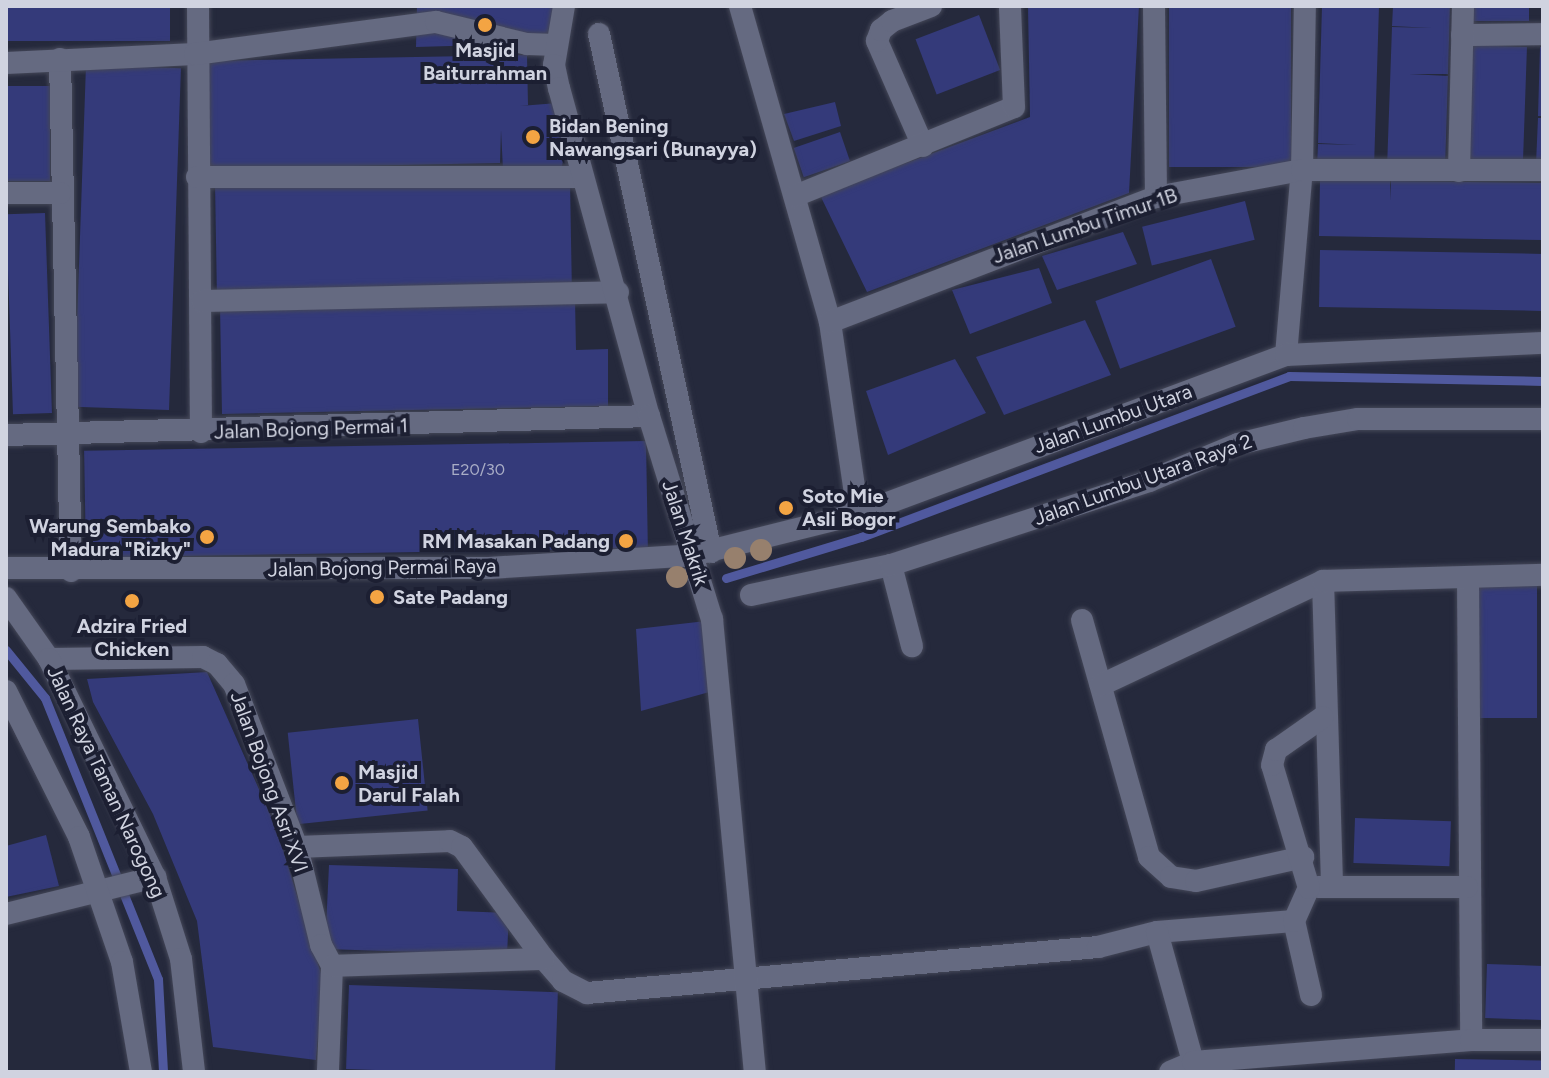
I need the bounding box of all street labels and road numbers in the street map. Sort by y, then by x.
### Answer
street label: Jalan Lumbu Timur 1B [990,183,1180,269]
street label: Jalan Lumbu Utara [1031,379,1195,459]
street label: Jalan Bojong Permai 1 [214,414,408,444]
street label: Jalan Lumbu Utara Raya 2 [1031,429,1255,531]
street label: Jalan Makrik [657,477,713,589]
street label: Jalan Bojong Permai Raya [267,554,497,582]
street label: Jalan Raya Taman Narogong [42,662,170,902]
street label: Jalan Bojong Asri XVI [225,688,313,876]

